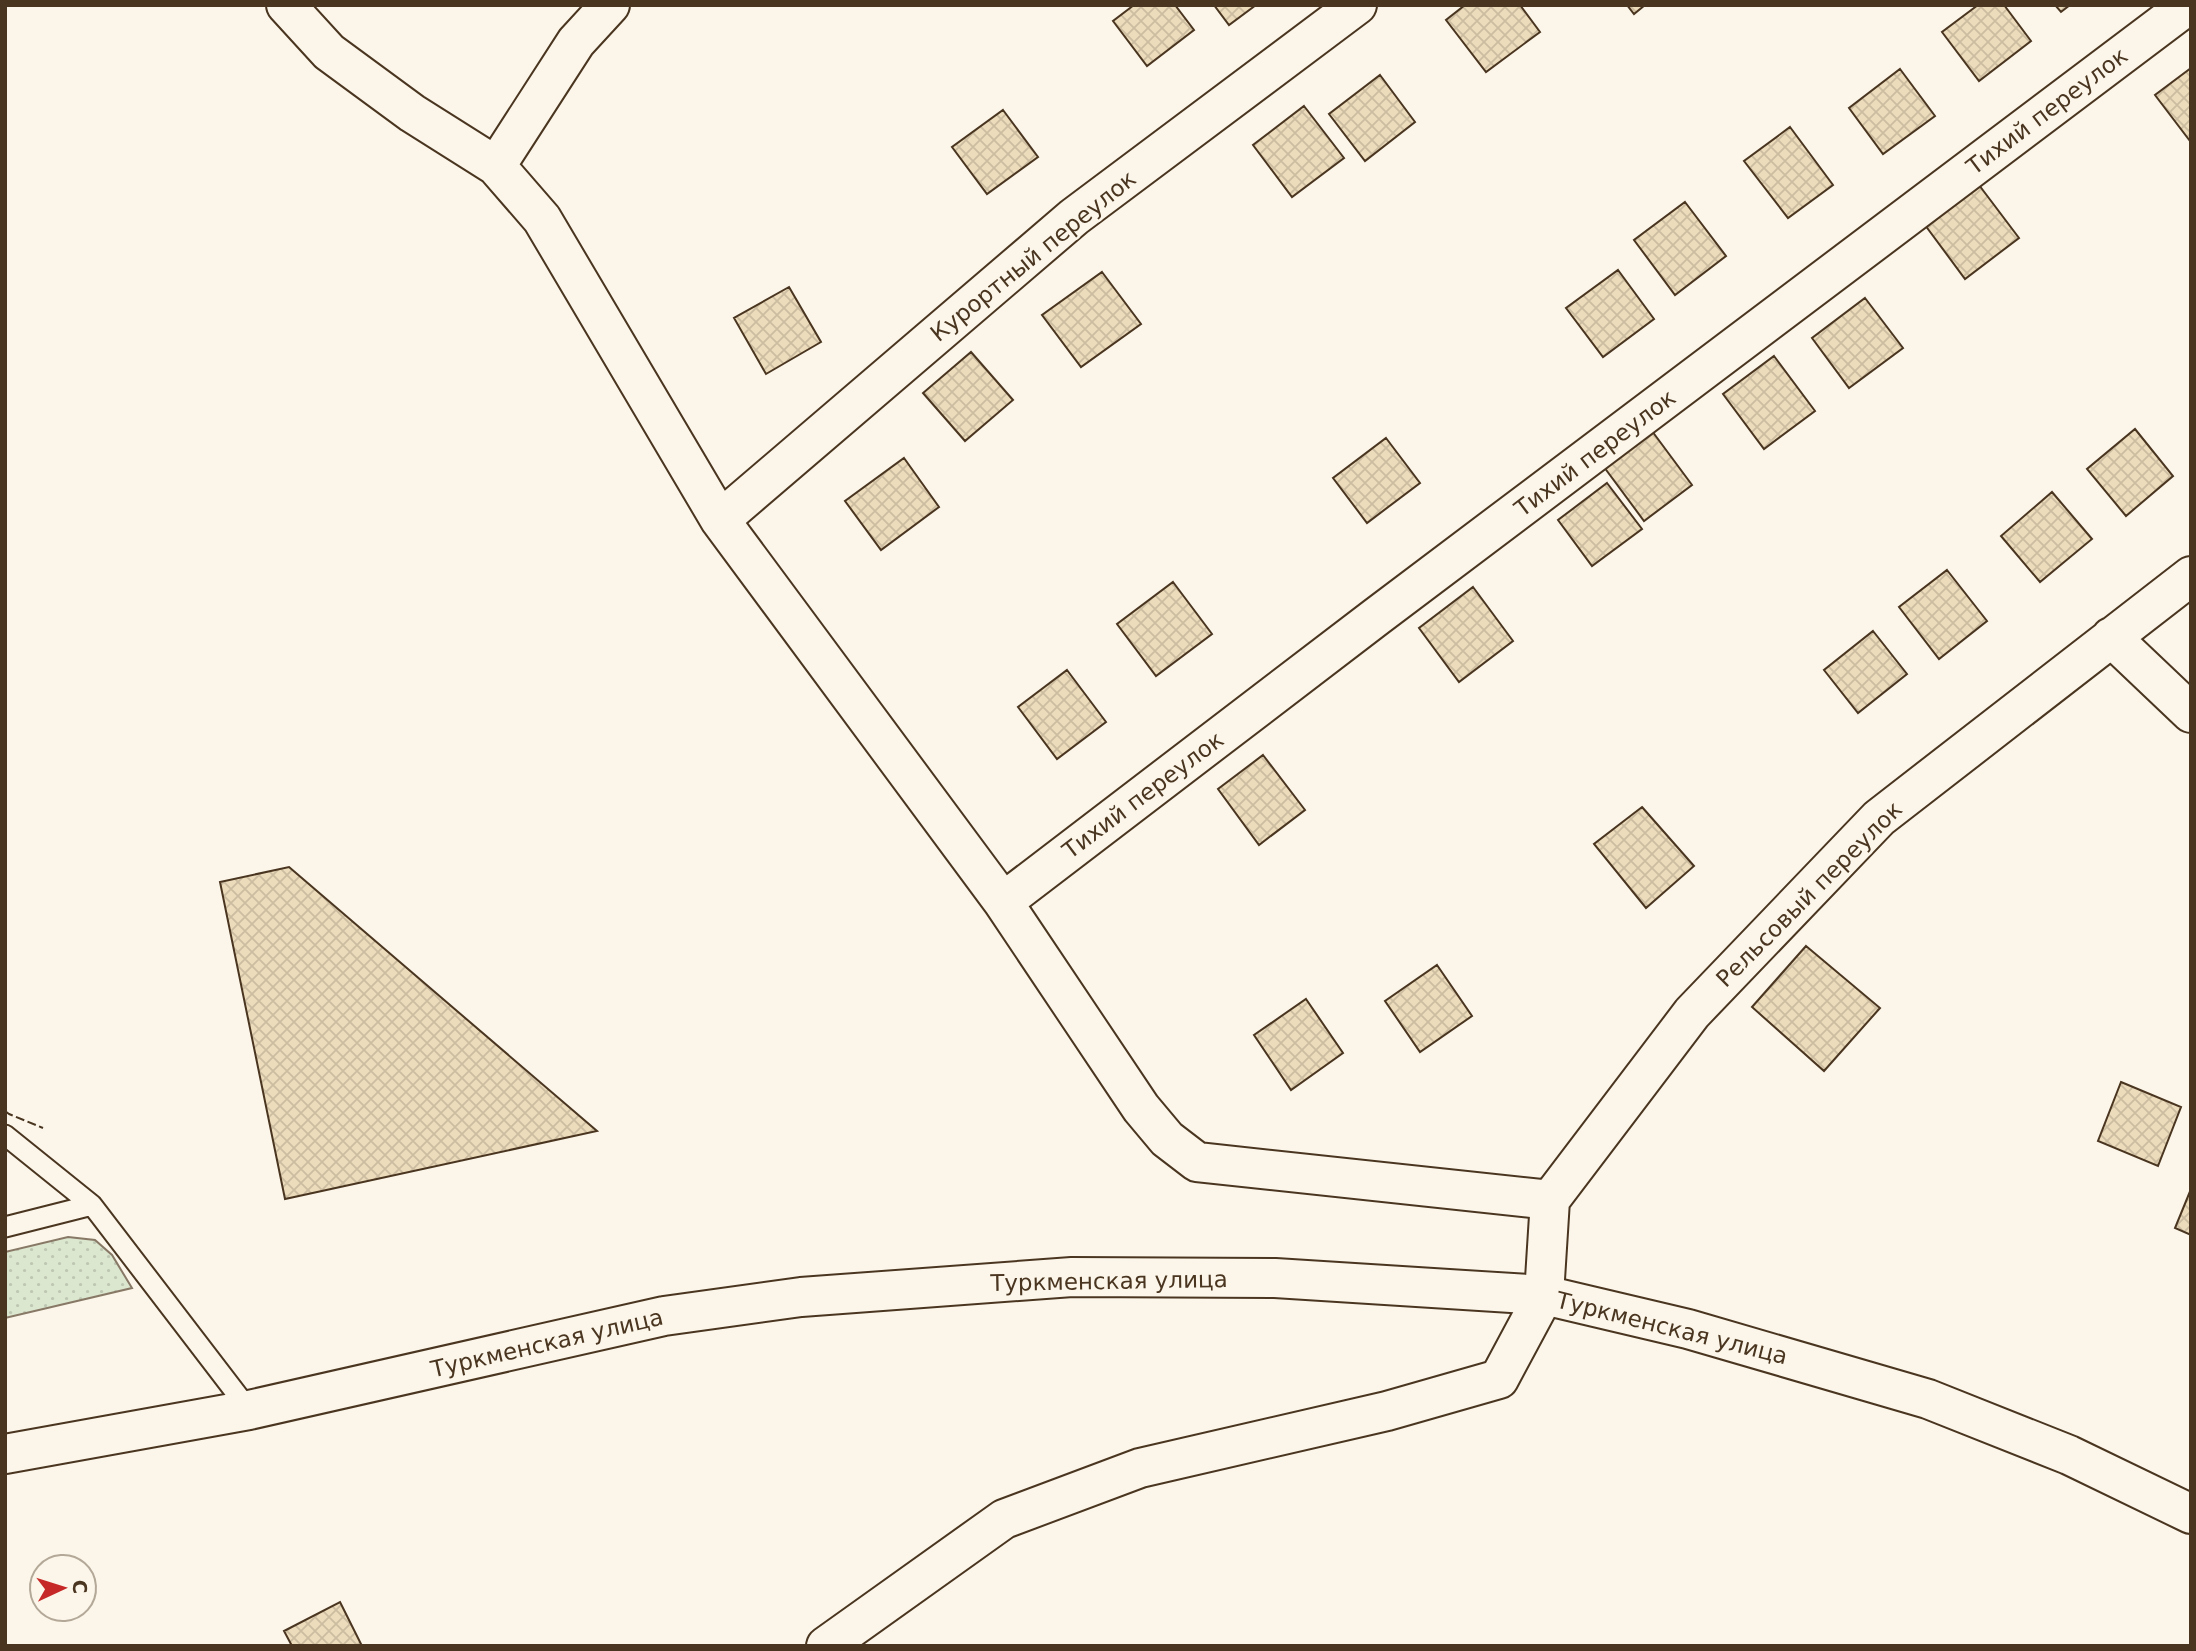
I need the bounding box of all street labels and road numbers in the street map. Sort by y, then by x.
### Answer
street label: Тихий переулок [1961,42,2132,180]
street label: Курортный переулок [925,165,1141,347]
street label: Тихий переулок [1509,384,1680,522]
street label: Тихий переулок [1057,726,1228,864]
street label: Рельсовый переулок [1711,796,1907,992]
street label: Туркменская улица [989,1266,1228,1296]
street label: Туркменская улица [1553,1286,1790,1369]
street label: Туркменская улица [427,1304,666,1383]

